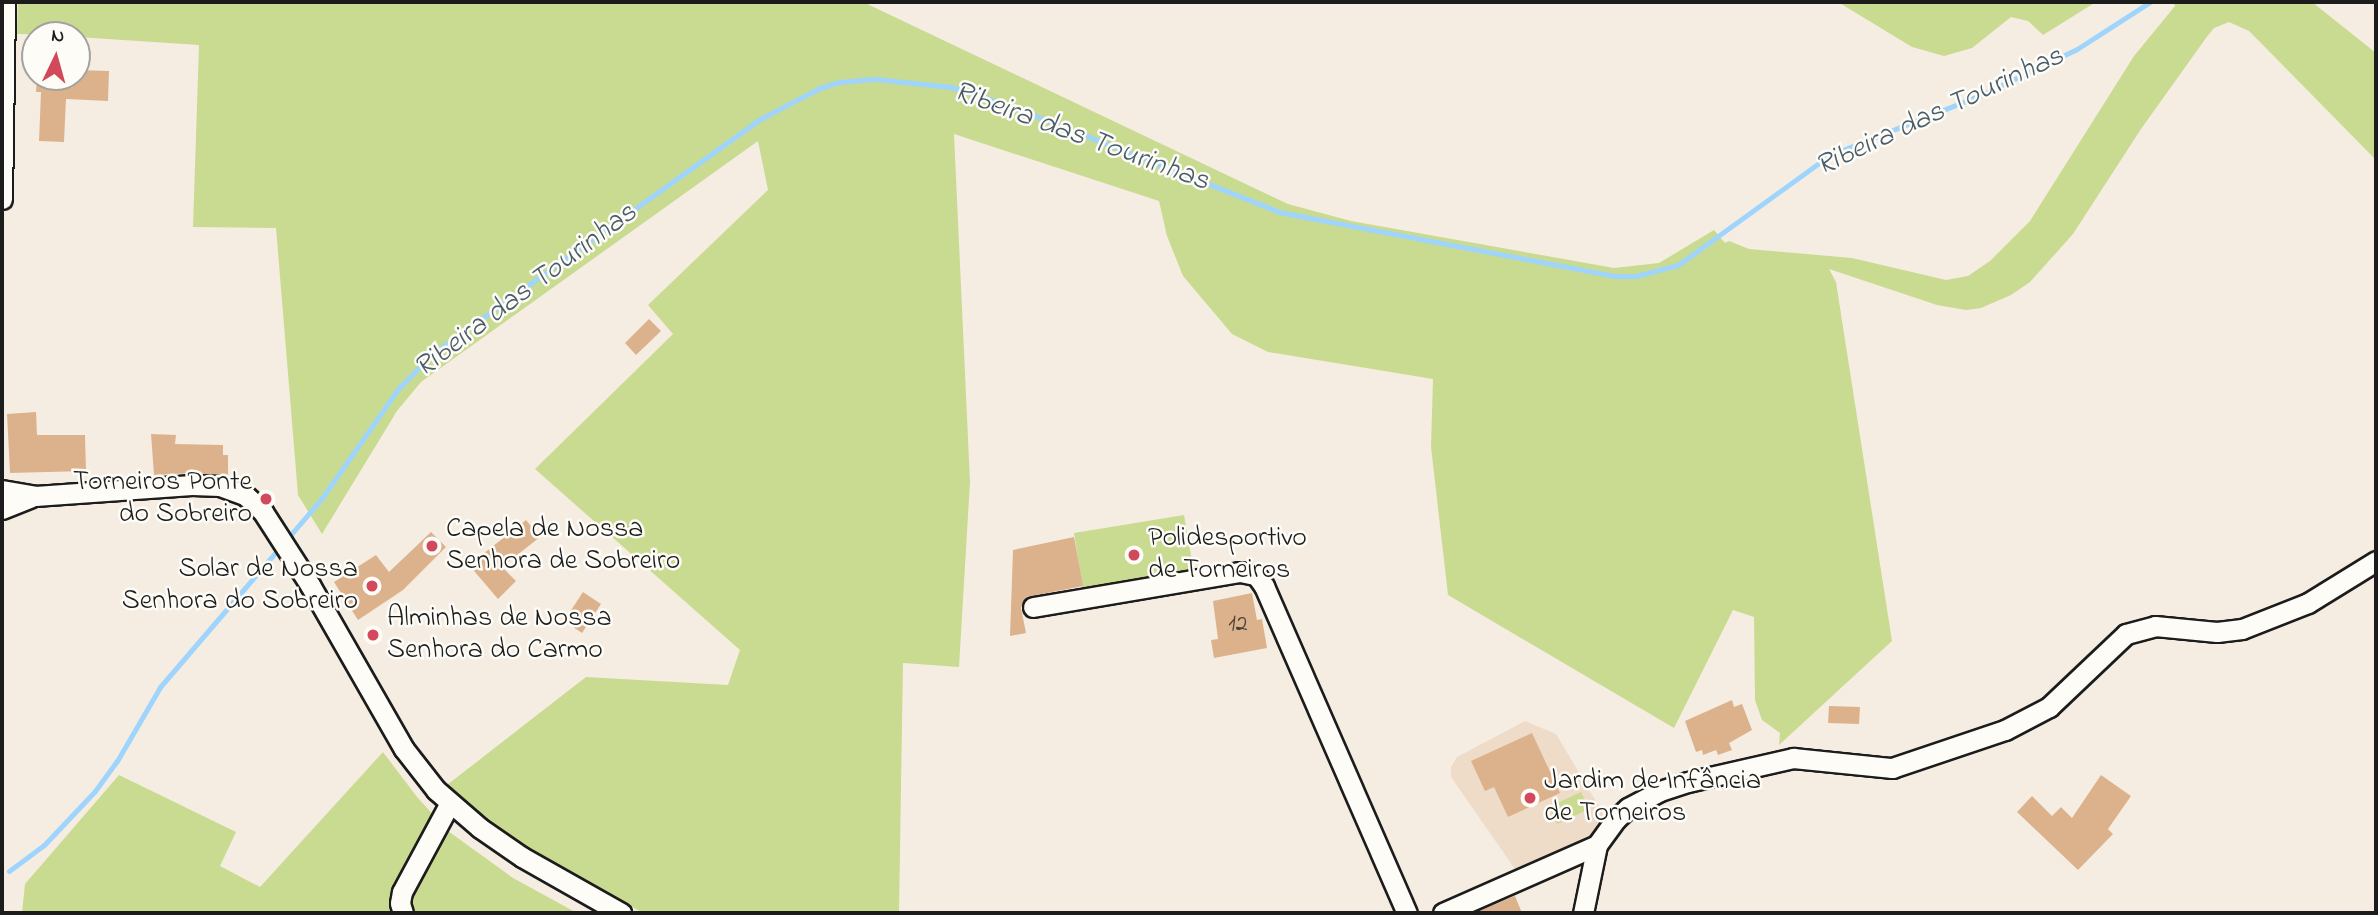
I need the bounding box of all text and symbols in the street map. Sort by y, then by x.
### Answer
north arrow [21,21,91,91]
text: N [50,23,65,51]
water label: Ribeira das Tourinhas [1810,39,2070,185]
water label: Ribeira das Tourinhas [948,74,1214,200]
water label: Ribeira das Tourinhas [408,196,644,386]
place label: Torneiros Ponte do Sobreiro [73,466,252,532]
marker: Torneiros Ponte do Sobreiro [258,491,274,507]
place label: Capela de Nossa Senhora de Sobreiro [446,513,680,579]
place label: Polidesportivo de Torneiros [1148,522,1307,588]
marker: Capela de Nossa Senhora de Sobreiro [424,538,440,554]
marker: Polidesportivo de Torneiros [1126,547,1142,563]
place label: Solar de Nossa Senhora do Sobreiro [122,553,358,619]
marker: Solar de Nossa Senhora do Sobreiro [364,578,380,594]
place label: Alminhas de Nossa Senhora do Carmo [387,602,612,668]
house number: 12 [1228,611,1248,639]
marker: Alminhas de Nossa Senhora do Carmo [365,627,381,643]
place label: Jardim de Infância de Torneiros [1544,765,1761,831]
marker: Jardim de Infância de Torneiros [1522,790,1538,806]

